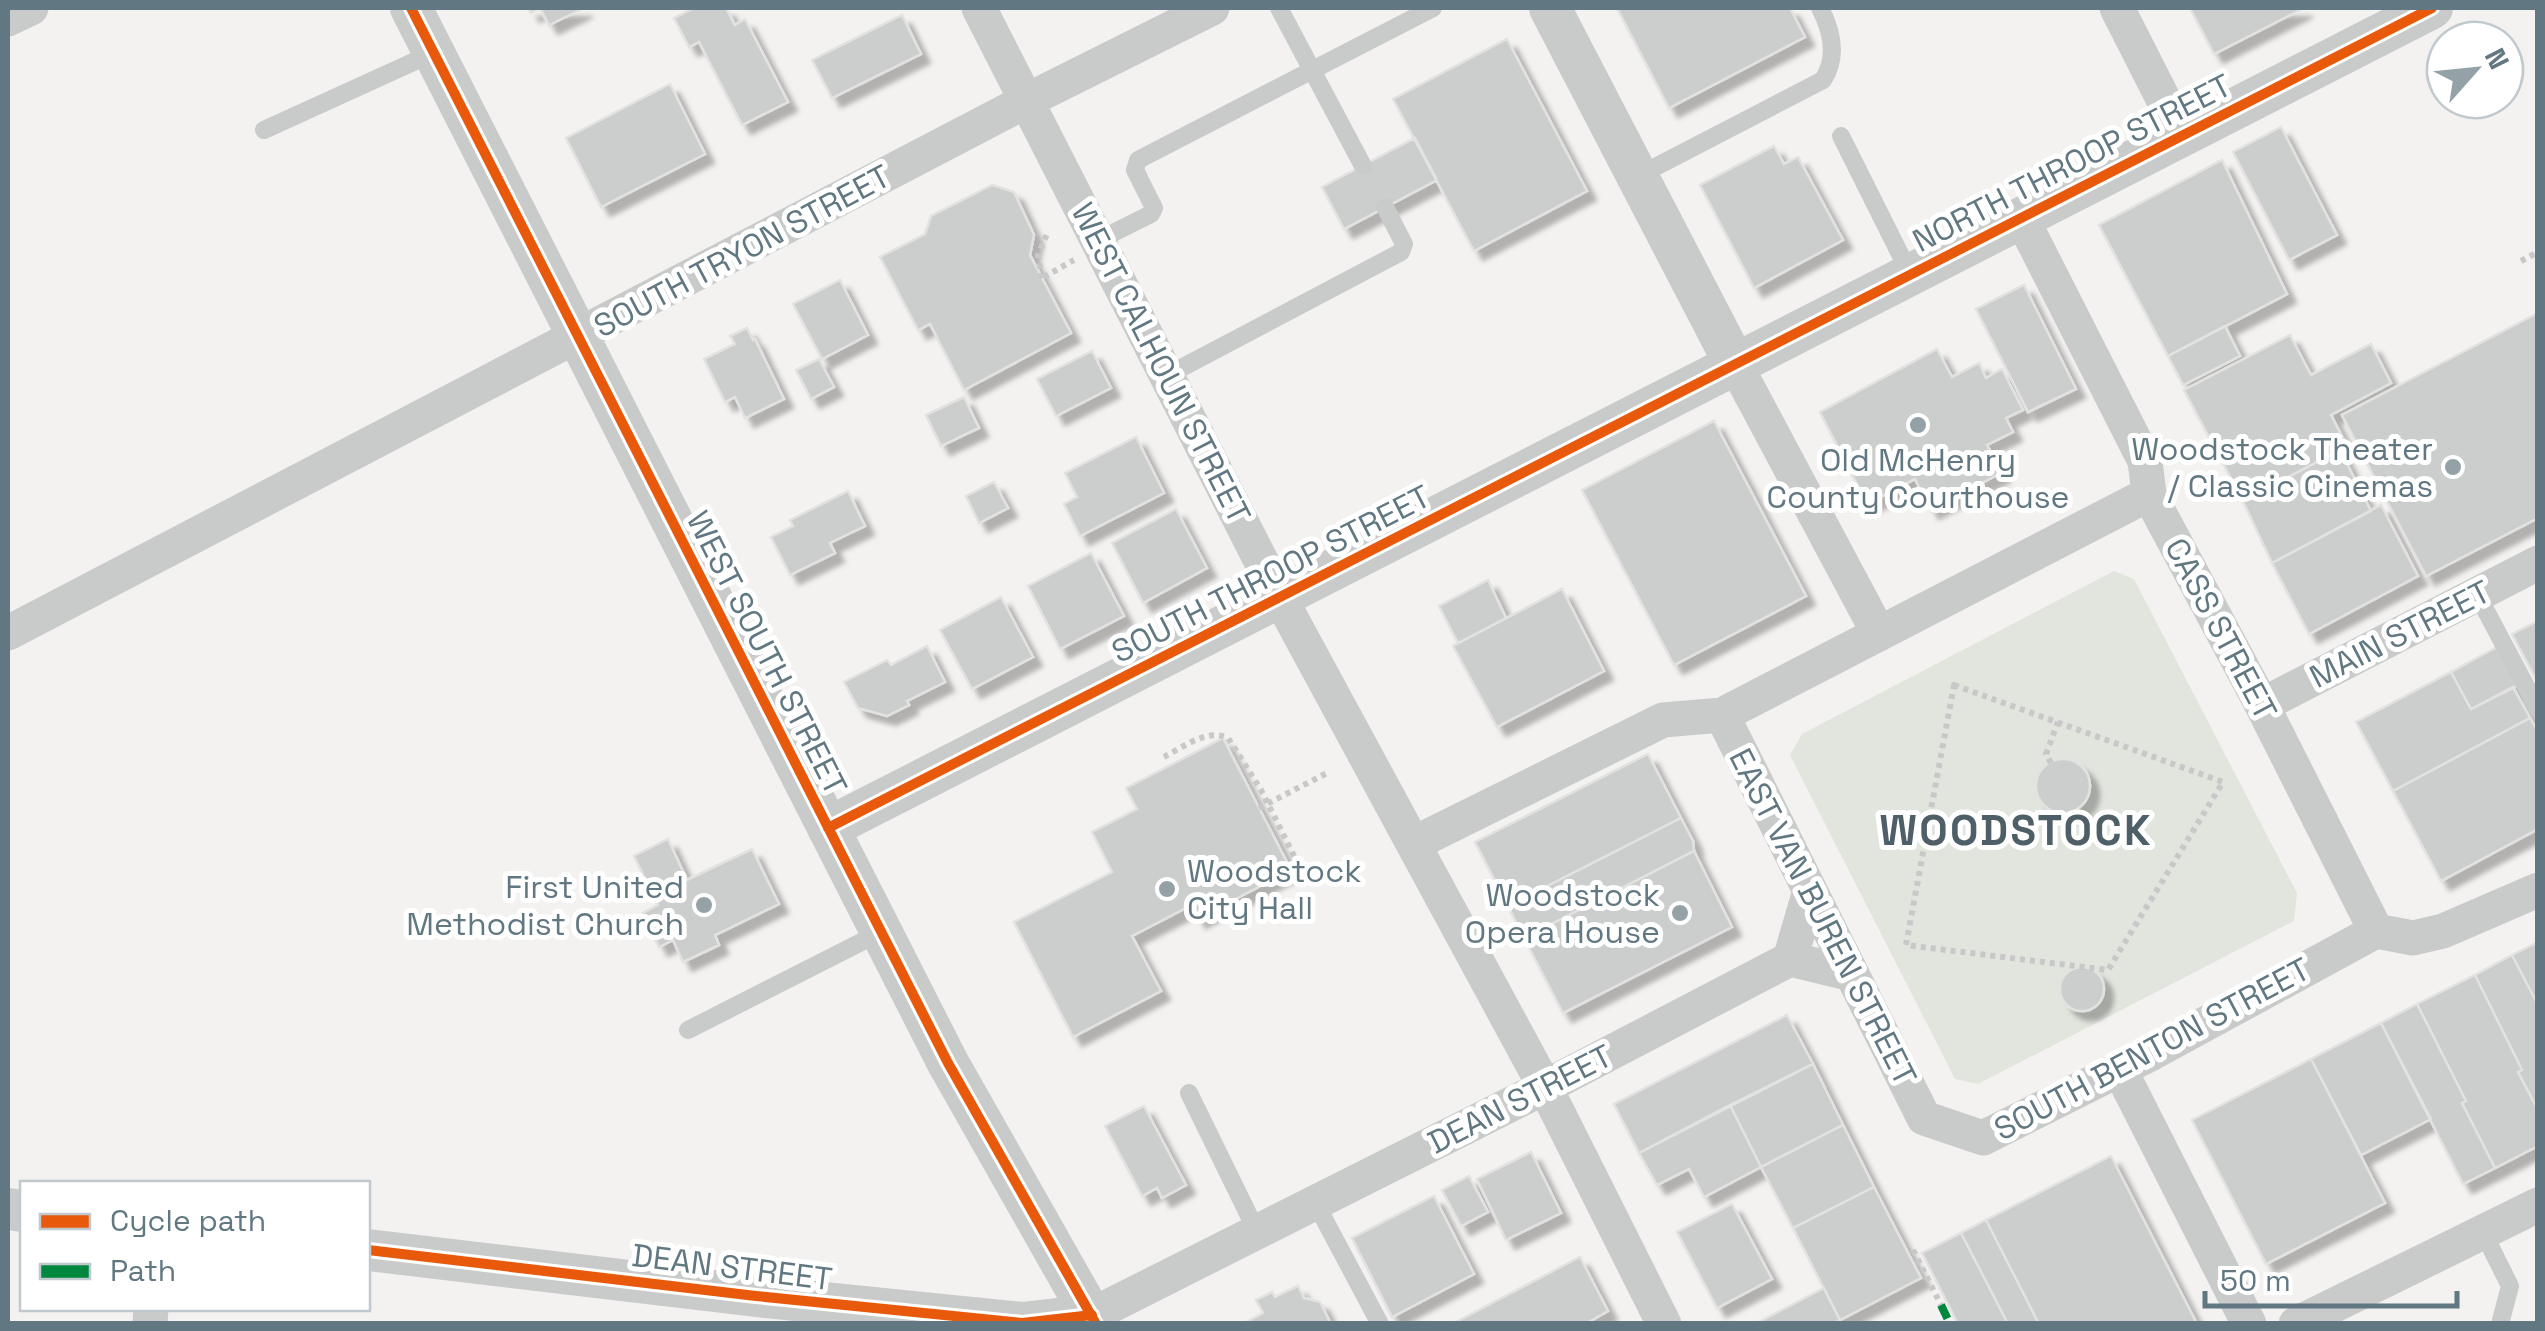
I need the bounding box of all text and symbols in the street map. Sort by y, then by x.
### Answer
north arrow [2425,20,2525,120]
text: N [2477,42,2518,75]
street label: NORTH THROOP STREET [1906,65,2238,261]
street label: SOUTH TRYON STREET [587,156,897,346]
street label: WEST CALHOUN STREET [1063,196,1259,530]
marker: Old McHenry County Courthouse [1907,414,1929,436]
place label: Woodstock Theater / Classic Cinemas [2131,429,2433,506]
place label: Old McHenry County Courthouse [1766,440,2070,517]
marker: Woodstock Theater / Classic Cinemas [2442,456,2464,478]
street label: SOUTH THROOP STREET [1105,476,1437,672]
street label: WEST SOUTH STREET [678,504,856,802]
street label: CASS STREET [2156,531,2286,727]
street label: MAIN STREET [2303,571,2497,697]
street label: EAST VAN BUREN STREET [1721,742,1925,1092]
district label: WOODSTOCK [1879,804,2153,857]
place label: Woodstock City Hall [1187,851,1362,928]
place label: First United Methodist Church [406,867,684,944]
place label: Woodstock Opera House [1465,875,1660,952]
marker: Woodstock City Hall [1156,878,1178,900]
marker: First United Methodist Church [693,894,715,916]
marker: Woodstock Opera House [1669,902,1691,924]
street label: SOUTH BENTON STREET [1987,949,2317,1149]
street label: DEAN STREET [1421,1035,1619,1163]
legend [20,1181,370,1311]
text: Cycle path [110,1201,266,1240]
street label: DEAN STREET [630,1235,834,1299]
scale bar [2205,1246,2458,1308]
text: Path [110,1251,176,1290]
text: 50 m [2220,1261,2291,1300]

